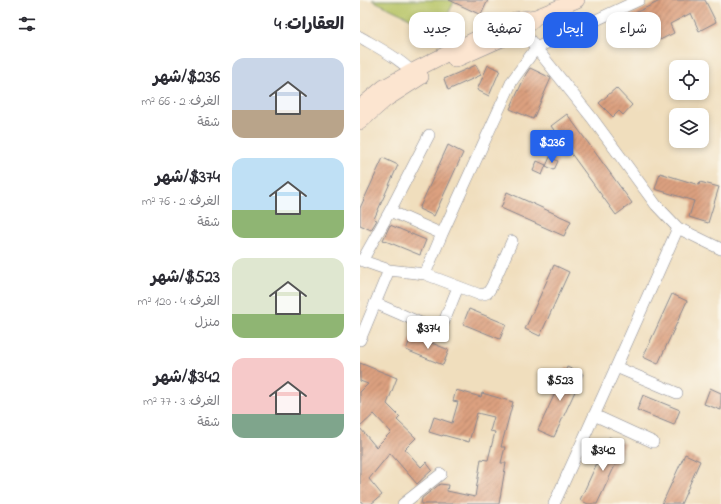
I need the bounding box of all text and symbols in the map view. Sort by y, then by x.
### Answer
text: العقارات: 4 [274,12,344,37]
chip: جديد [409,12,465,48]
chip: تصفية [473,12,535,48]
chip: إيجار [543,12,598,48]
chip: شراء [606,12,661,48]
icon: filters [16,13,38,35]
map controls [669,60,709,148]
button: locate [669,60,709,100]
text: $236/شهر [153,65,220,90]
icon: home [264,74,312,122]
text: الغرف: 2 · 66 m² [141,92,220,111]
button: layers [669,108,709,148]
text: شقة [197,113,220,132]
pin: $236 [528,130,576,164]
text: $236 [539,133,565,152]
text: $374/شهر [155,165,220,190]
icon: home [264,174,312,222]
text: الغرف: 2 · 76 m² [142,192,220,211]
text: شقة [197,213,220,232]
text: $523/شهر [151,265,220,290]
icon: home [264,274,312,322]
text: الغرف: 4 · 120 m² [138,292,220,311]
text: منزل [194,313,220,332]
pin: $374 [404,316,452,350]
text: $374 [416,319,440,338]
text: $342/شهر [154,365,220,390]
pin: $523 [536,368,584,402]
text: $523 [546,371,574,390]
icon: home [264,374,312,422]
text: الغرف: 3 · 77 m² [143,392,220,411]
text: شقة [197,413,220,432]
pin: $342 [579,438,627,472]
text: $342 [590,441,616,460]

